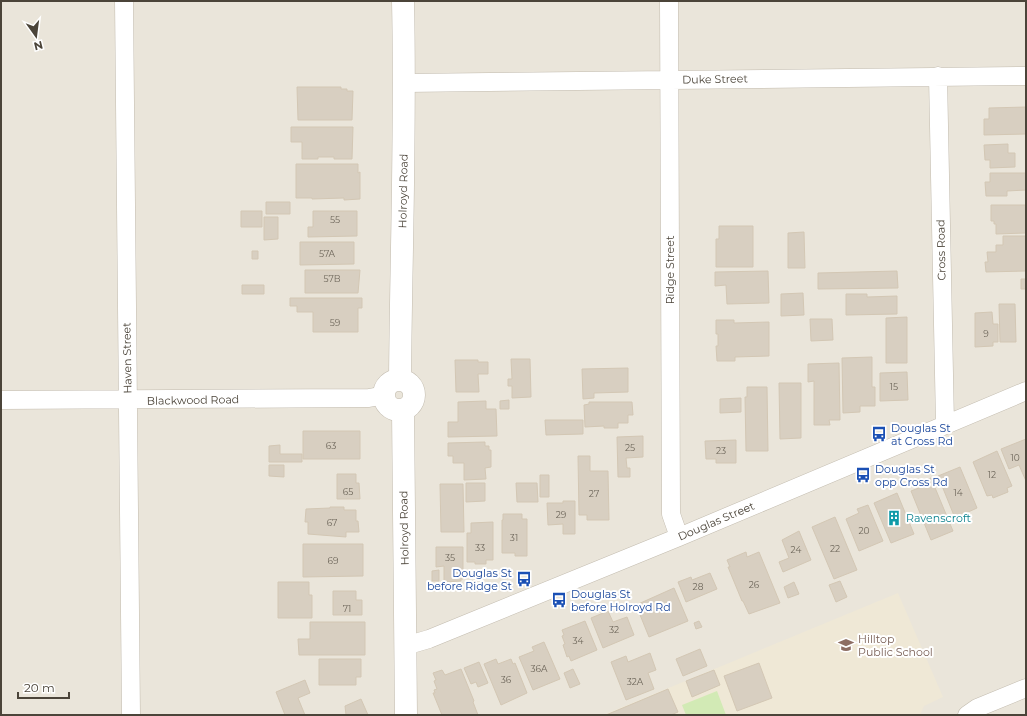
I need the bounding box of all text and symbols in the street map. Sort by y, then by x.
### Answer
north arrow [16,16,56,56]
text: N [32,38,44,54]
street label: Duke Street [682,71,748,87]
street label: Holroyd Road [395,154,411,228]
house number: 55 [330,214,340,225]
street label: Cross Road [933,219,949,281]
street label: Ridge Street [663,235,677,304]
house number: 57A [319,248,336,259]
house number: 57B [323,273,341,284]
house number: 59 [330,317,341,328]
street label: Haven Street [119,322,135,394]
house number: 9 [983,328,989,339]
house number: 15 [890,381,898,392]
street label: Blackwood Road [147,392,239,408]
place label: Douglas St at Cross Rd [891,421,953,448]
bus stop icon: Douglas St at Cross Rd [870,425,888,443]
house number: 63 [326,440,336,451]
house number: 25 [625,442,635,453]
house number: 23 [716,445,726,456]
house number: 10 [1010,452,1020,463]
place label: Douglas St opp Cross Rd [875,462,948,489]
bus stop icon: Douglas St opp Cross Rd [854,466,872,484]
house number: 12 [988,469,996,480]
house number: 65 [343,486,353,497]
house number: 14 [953,487,963,498]
house number: 27 [589,488,599,499]
street label: Holroyd Road [396,491,412,565]
street label: Douglas Street [676,498,757,543]
house number: 29 [556,509,567,520]
building icon: Ravenscroft [885,509,903,527]
place label: Ravenscroft [906,511,972,525]
house number: 67 [327,517,337,528]
house number: 20 [858,525,870,536]
house number: 31 [510,532,518,543]
house number: 33 [475,542,485,553]
house number: 22 [830,543,840,554]
house number: 24 [791,544,801,555]
house number: 35 [445,552,455,563]
house number: 69 [328,555,339,566]
place label: Douglas St before Ridge St [427,566,513,593]
bus stop icon: Douglas St before Ridge St [515,570,533,588]
house number: 26 [749,579,760,590]
house number: 28 [693,581,704,592]
place label: Douglas St before Holroyd Rd [571,587,671,614]
bus stop icon: Douglas St before Holroyd Rd [550,591,568,609]
house number: 71 [343,603,351,614]
house number: 32 [609,624,619,635]
place label: Hilltop Public School [858,632,933,659]
house number: 34 [572,635,584,646]
school or university icon: Hilltop Public School [837,636,855,654]
house number: 36A [530,663,548,674]
scale bar [18,674,69,700]
house number: 36 [501,674,512,685]
house number: 32A [627,676,644,687]
text: 20 m [24,680,55,695]

